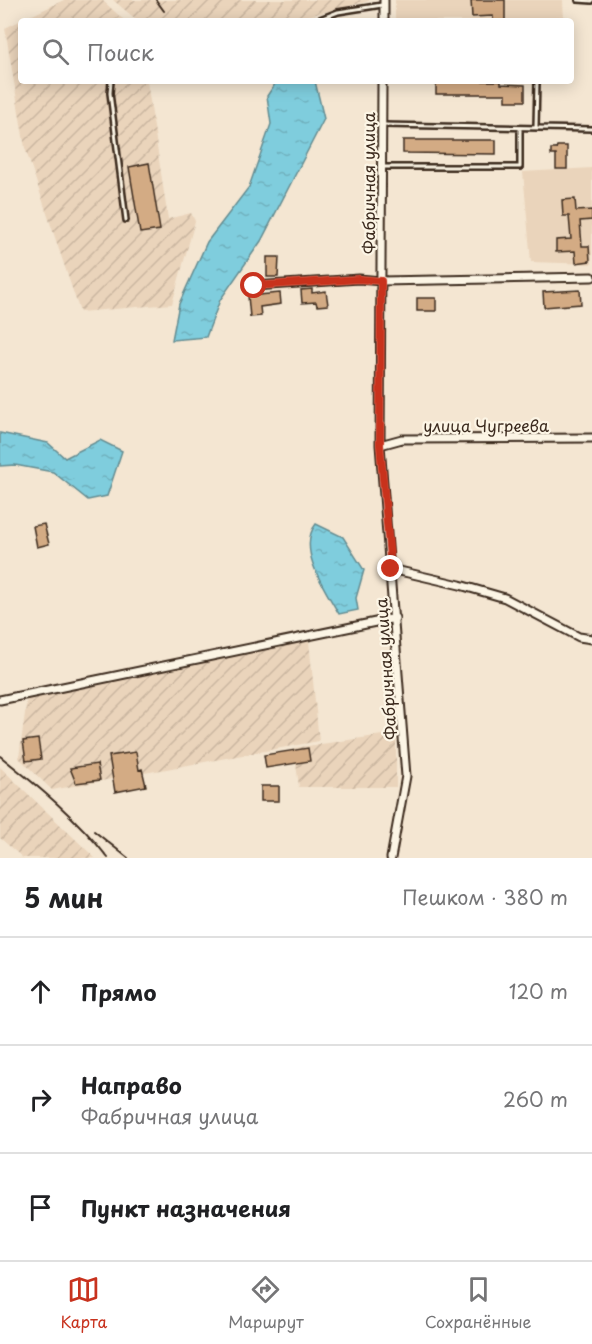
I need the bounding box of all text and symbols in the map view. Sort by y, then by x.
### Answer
search box [18,18,574,84]
icon: search [39,35,72,68]
text: Поиск [87,35,154,68]
street label: Фабричная улица [356,112,380,254]
route start [240,272,266,298]
street label: улица Чугреева [423,413,549,437]
route end [377,555,403,581]
street label: Фабричная улица [368,597,402,741]
text: 5 мин [24,878,103,917]
text: Пешком · 380 m [402,882,568,912]
icon: ahead [24,975,57,1008]
text: Прямо [81,975,156,1008]
text: 120 m [509,976,568,1006]
text: Направо [81,1068,182,1101]
icon: right [24,1083,57,1116]
text: 260 m [503,1084,568,1114]
text: Фабричная улица [81,1101,258,1131]
icon: arrive [24,1191,57,1224]
text: Пункт назначения [81,1191,291,1224]
tab: Карта [60,1273,107,1333]
tab: Маршрут [228,1273,304,1333]
tab: Сохранённые [425,1273,532,1333]

